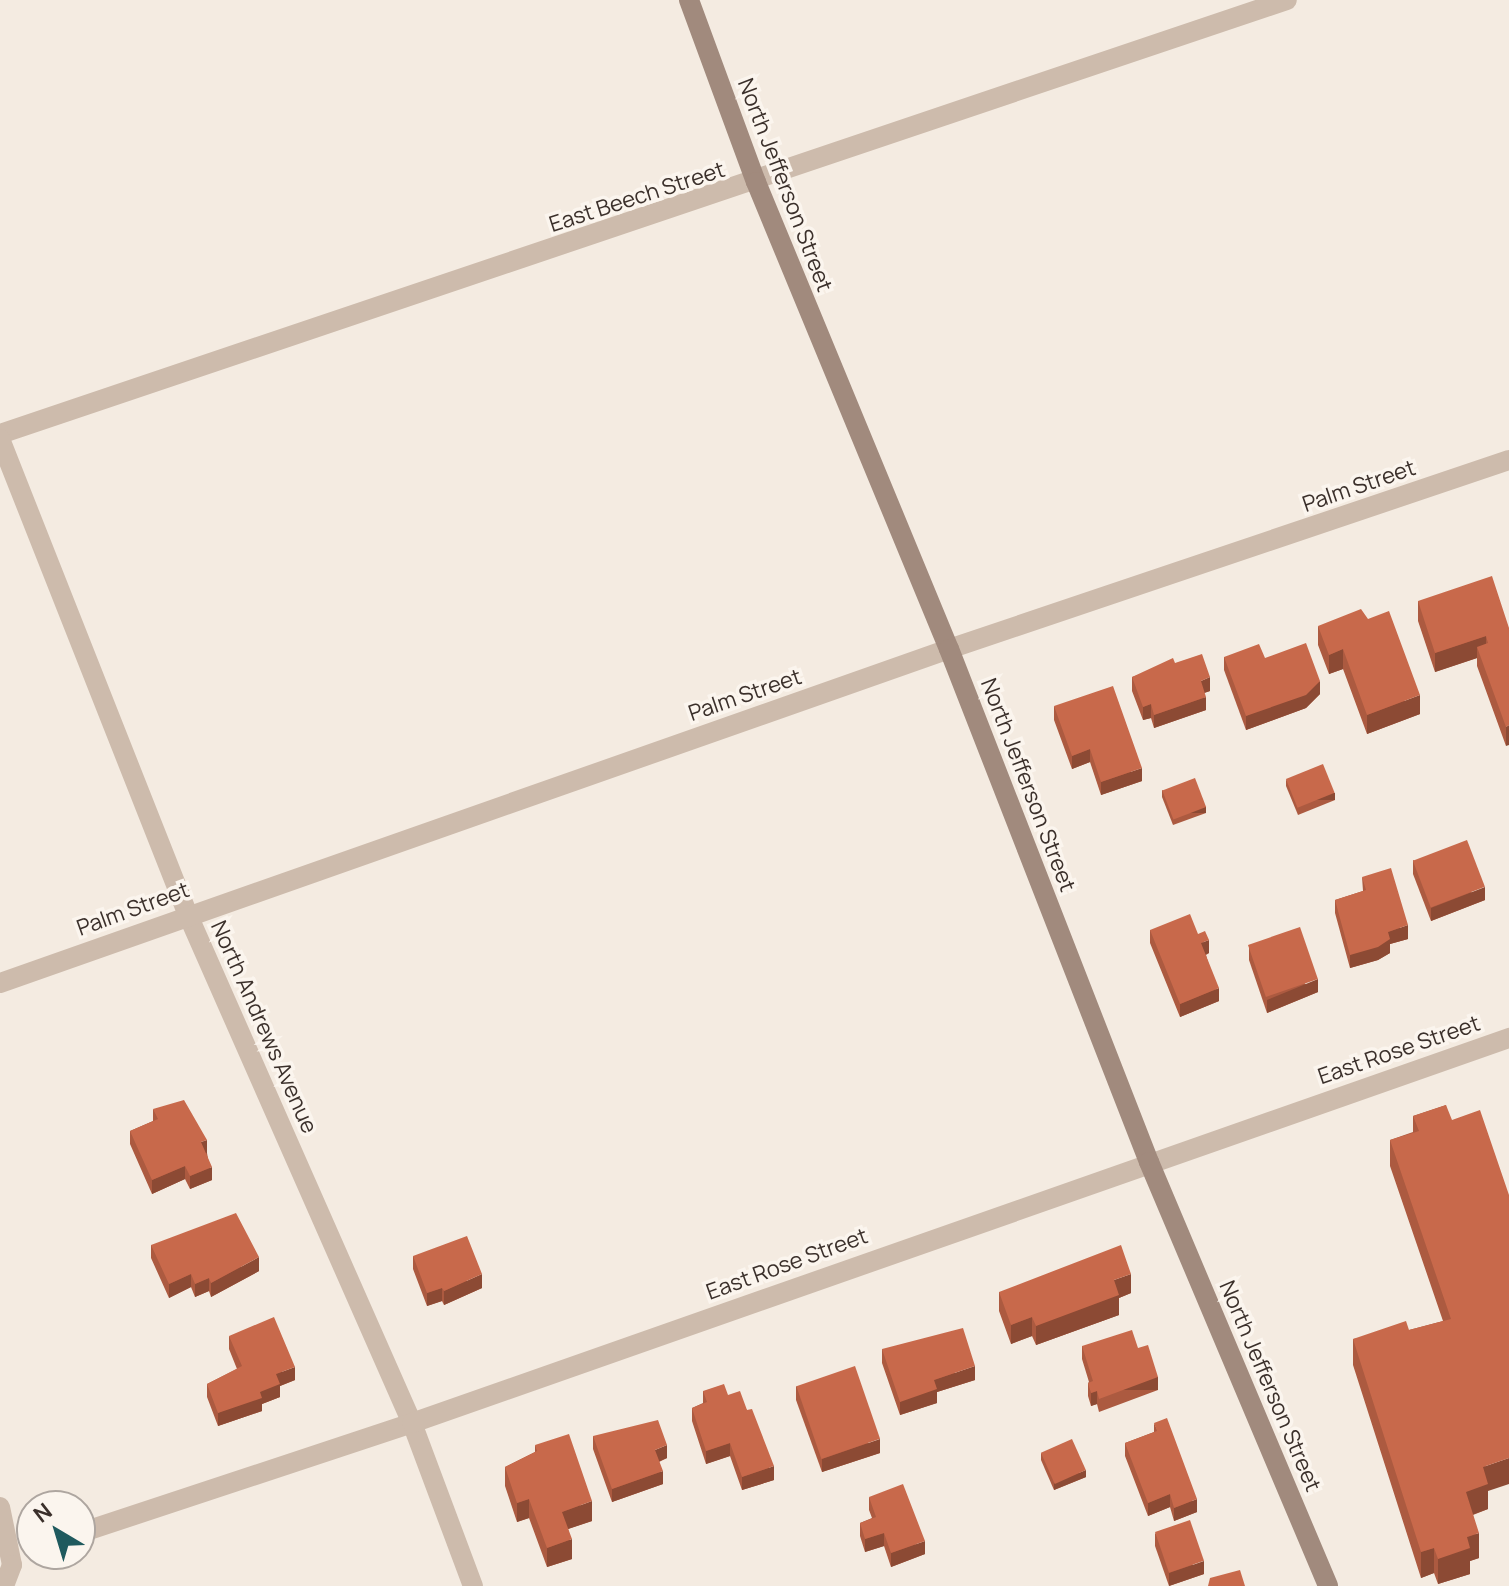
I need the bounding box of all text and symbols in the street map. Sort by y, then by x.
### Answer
street label: North Jefferson Street [732,75,838,295]
street label: East Beech Street [546,156,728,238]
street label: Palm Street [1299,454,1419,518]
street label: Palm Street [685,663,805,727]
street label: North Jefferson Street [975,675,1081,895]
street label: Palm Street [73,876,193,942]
street label: North Andrews Avenue [205,917,323,1137]
street label: East Rose Street [1314,1010,1484,1090]
street label: East Rose Street [703,1223,871,1305]
street label: North Jefferson Street [1214,1277,1326,1495]
north arrow [16,1490,96,1570]
text: N [27,1496,58,1529]

